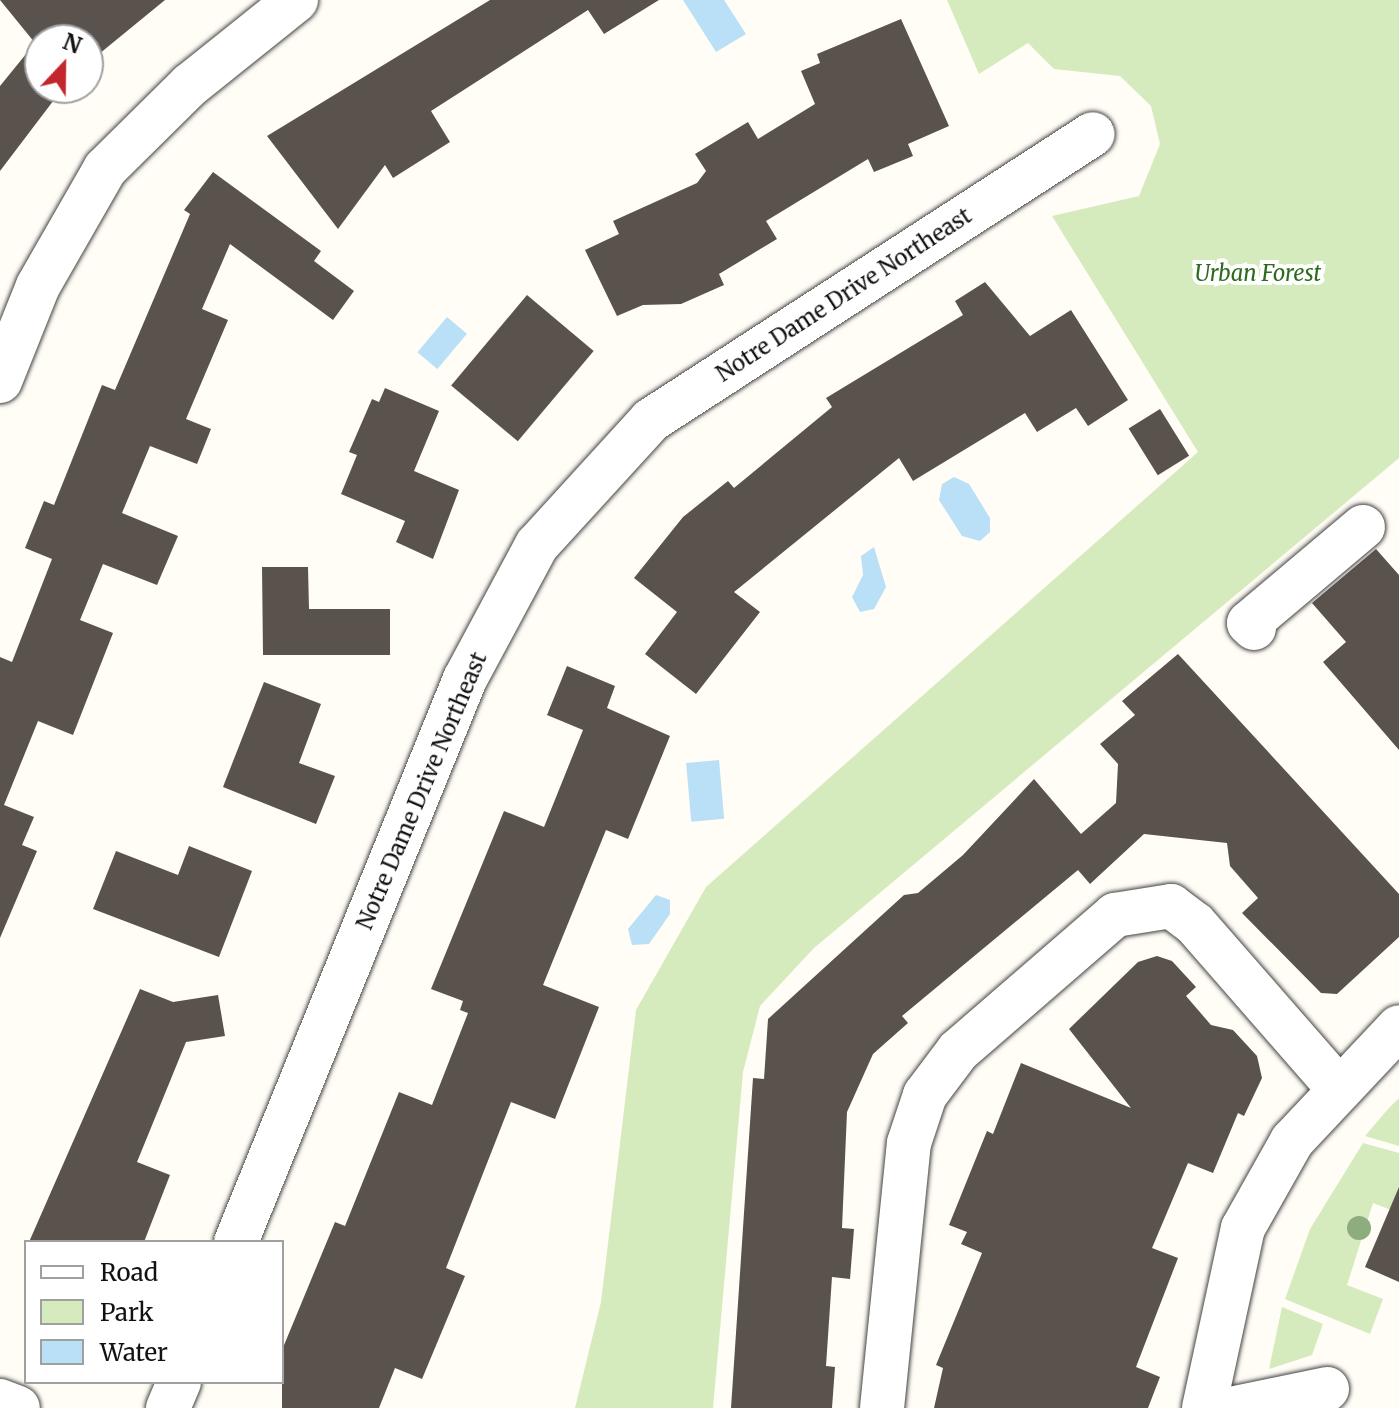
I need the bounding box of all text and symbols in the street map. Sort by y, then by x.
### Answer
north arrow [24,24,104,104]
text: N [59,27,86,60]
street label: Notre Dame Drive Northeast [711,203,977,387]
park label: Urban Forest [1195,261,1321,287]
street label: Notre Dame Drive Northeast [351,648,493,934]
legend [24,1240,284,1384]
text: Road [100,1257,158,1288]
text: Park [100,1297,153,1328]
text: Water [100,1337,168,1368]

